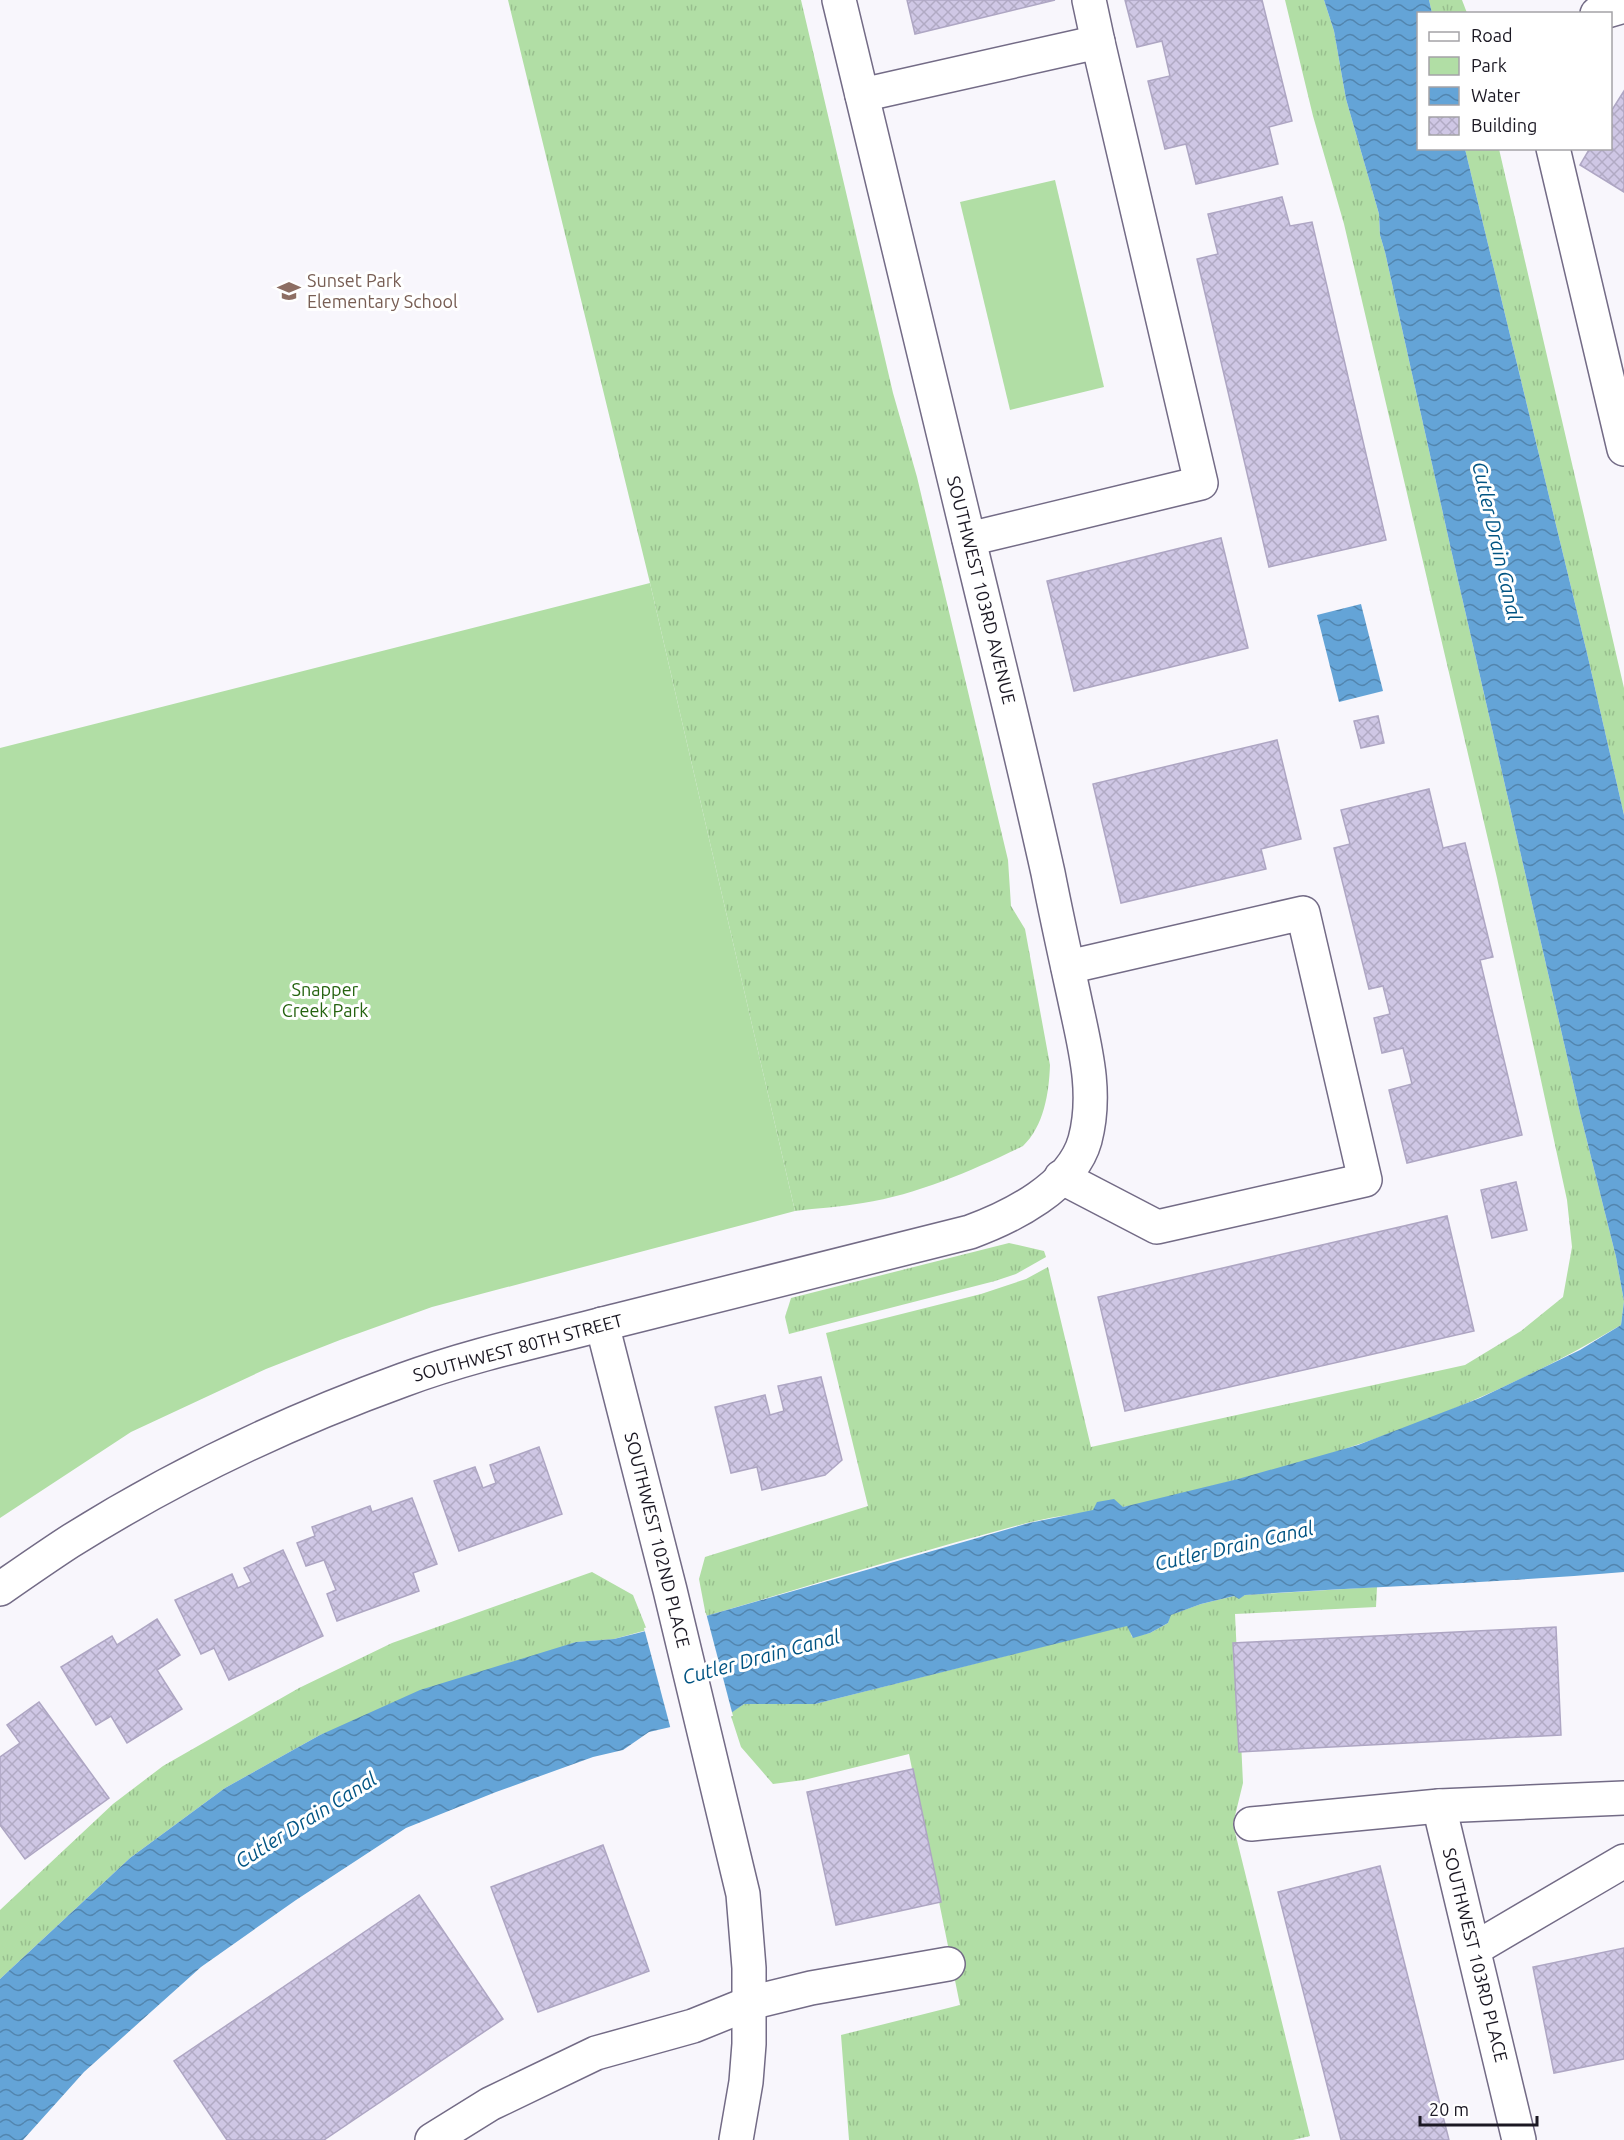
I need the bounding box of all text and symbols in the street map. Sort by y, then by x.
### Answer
legend [1417,12,1612,150]
text: Road [1471,25,1513,45]
text: Park [1471,55,1507,75]
text: Water [1471,85,1521,105]
text: Building [1471,115,1537,135]
place label: Sunset Park Elementary School [307,270,458,311]
school or university icon: Sunset Park Elementary School [276,278,302,304]
water label: Cutler Drain Canal [1468,459,1527,623]
street label: SOUTHWEST 103RD AVENUE [944,474,1020,706]
park label: Snapper Creek Park [282,979,368,1020]
street label: SOUTHWEST 80TH STREET [411,1309,625,1385]
street label: SOUTHWEST 102ND PLACE [621,1430,694,1650]
water label: Cutler Drain Canal [1152,1516,1316,1575]
water label: Cutler Drain Canal [679,1624,843,1689]
water label: Cutler Drain Canal [231,1767,381,1872]
street label: SOUTHWEST 103RD PLACE [1440,1846,1512,2064]
scale bar [1420,2089,1537,2127]
text: 20 m [1429,2099,1469,2119]

